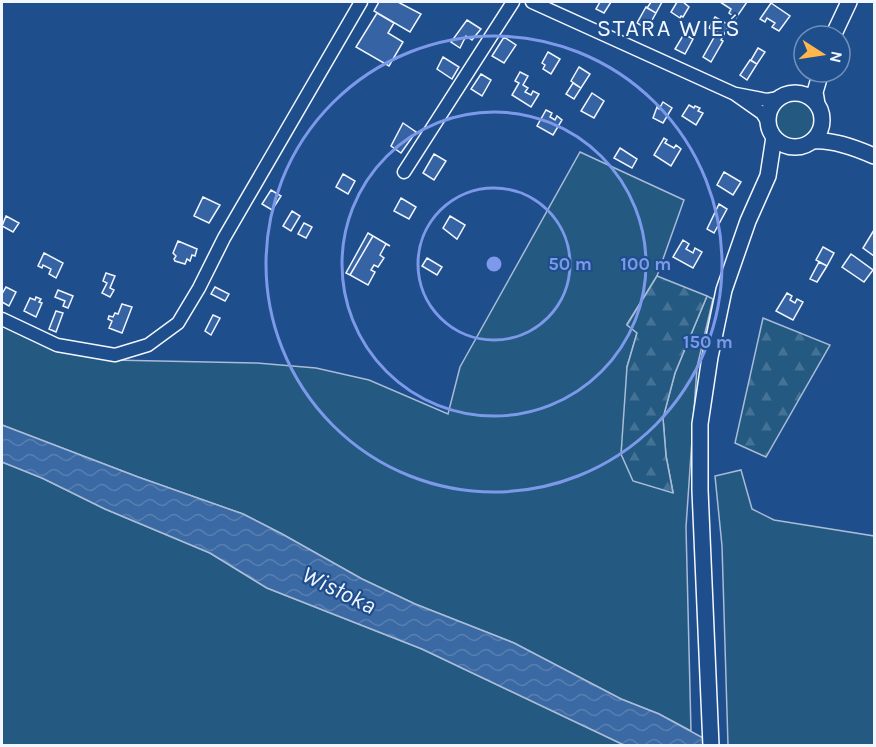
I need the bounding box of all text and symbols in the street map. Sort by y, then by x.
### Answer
district label: STARA WIEŚ [597,14,741,42]
north arrow [792,24,852,84]
text: N [826,49,847,65]
text: 50 m [548,253,592,275]
text: 100 m [621,253,671,275]
centre of rings [484,254,504,274]
text: 150 m [683,331,733,353]
water label: Wisłoka [297,560,381,620]

